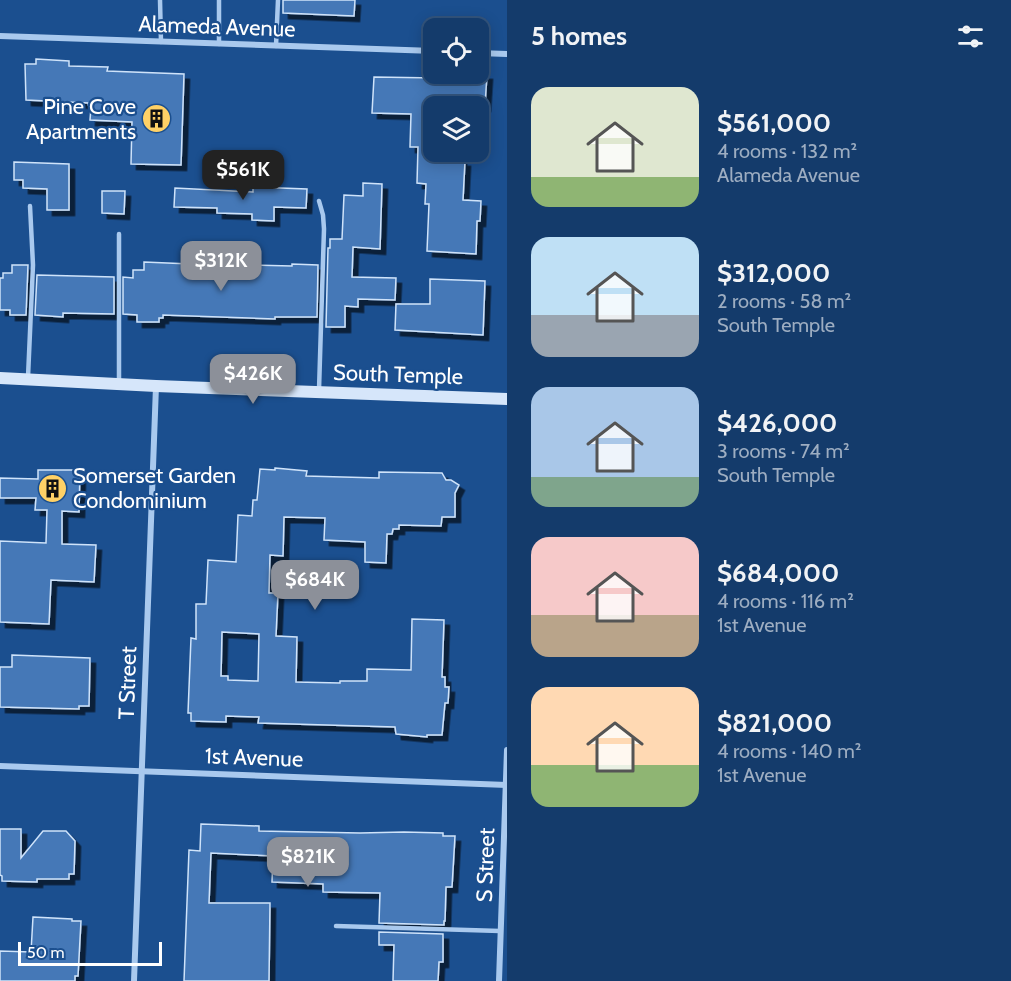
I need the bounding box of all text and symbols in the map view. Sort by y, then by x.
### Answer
street label: Alameda Avenue [138,10,296,43]
map controls [423,18,489,162]
button: locate [423,18,489,84]
text: 5 homes [531,20,627,52]
icon: filters [954,20,987,53]
place label: Pine Cove Apartments [26,93,136,145]
button: layers [423,96,489,162]
building icon: Pine Cove Apartments [141,103,173,135]
text: $561,000 [717,107,831,139]
icon: home [579,111,651,183]
text: 4 rooms · 132 m² [717,139,857,163]
pin: $561K [201,150,285,201]
text: $561K [216,157,270,181]
text: Alameda Avenue [717,163,860,187]
pin: $312K [179,241,263,292]
text: $312K [195,248,247,272]
text: $312,000 [717,257,830,289]
icon: home [579,261,651,333]
text: 2 rooms · 58 m² [717,289,851,313]
text: South Temple [717,313,835,337]
pin: $426K [211,354,295,405]
street label: South Temple [333,359,463,390]
text: $426K [224,361,282,385]
text: $426,000 [717,407,837,439]
icon: home [579,411,651,483]
text: 3 rooms · 74 m² [717,439,850,463]
place label: Somerset Garden Condominium [73,462,236,514]
text: South Temple [717,463,835,487]
building icon: Somerset Garden Condominium [36,472,68,504]
text: $684,000 [717,557,839,589]
pin: $684K [273,560,357,611]
icon: home [579,561,651,633]
text: $684K [285,567,345,591]
text: 4 rooms · 116 m² [717,589,854,613]
text: 1st Avenue [717,613,806,637]
street label: T Street [113,645,142,720]
text: $821,000 [717,707,832,739]
icon: home [579,711,651,783]
text: 4 rooms · 140 m² [717,739,861,763]
street label: 1st Avenue [204,742,304,773]
text: 1st Avenue [717,763,806,787]
street label: S Street [471,827,500,903]
pin: $821K [266,837,350,888]
text: $821K [281,844,335,868]
scale bar [18,939,162,966]
text: 50 m [27,943,64,962]

